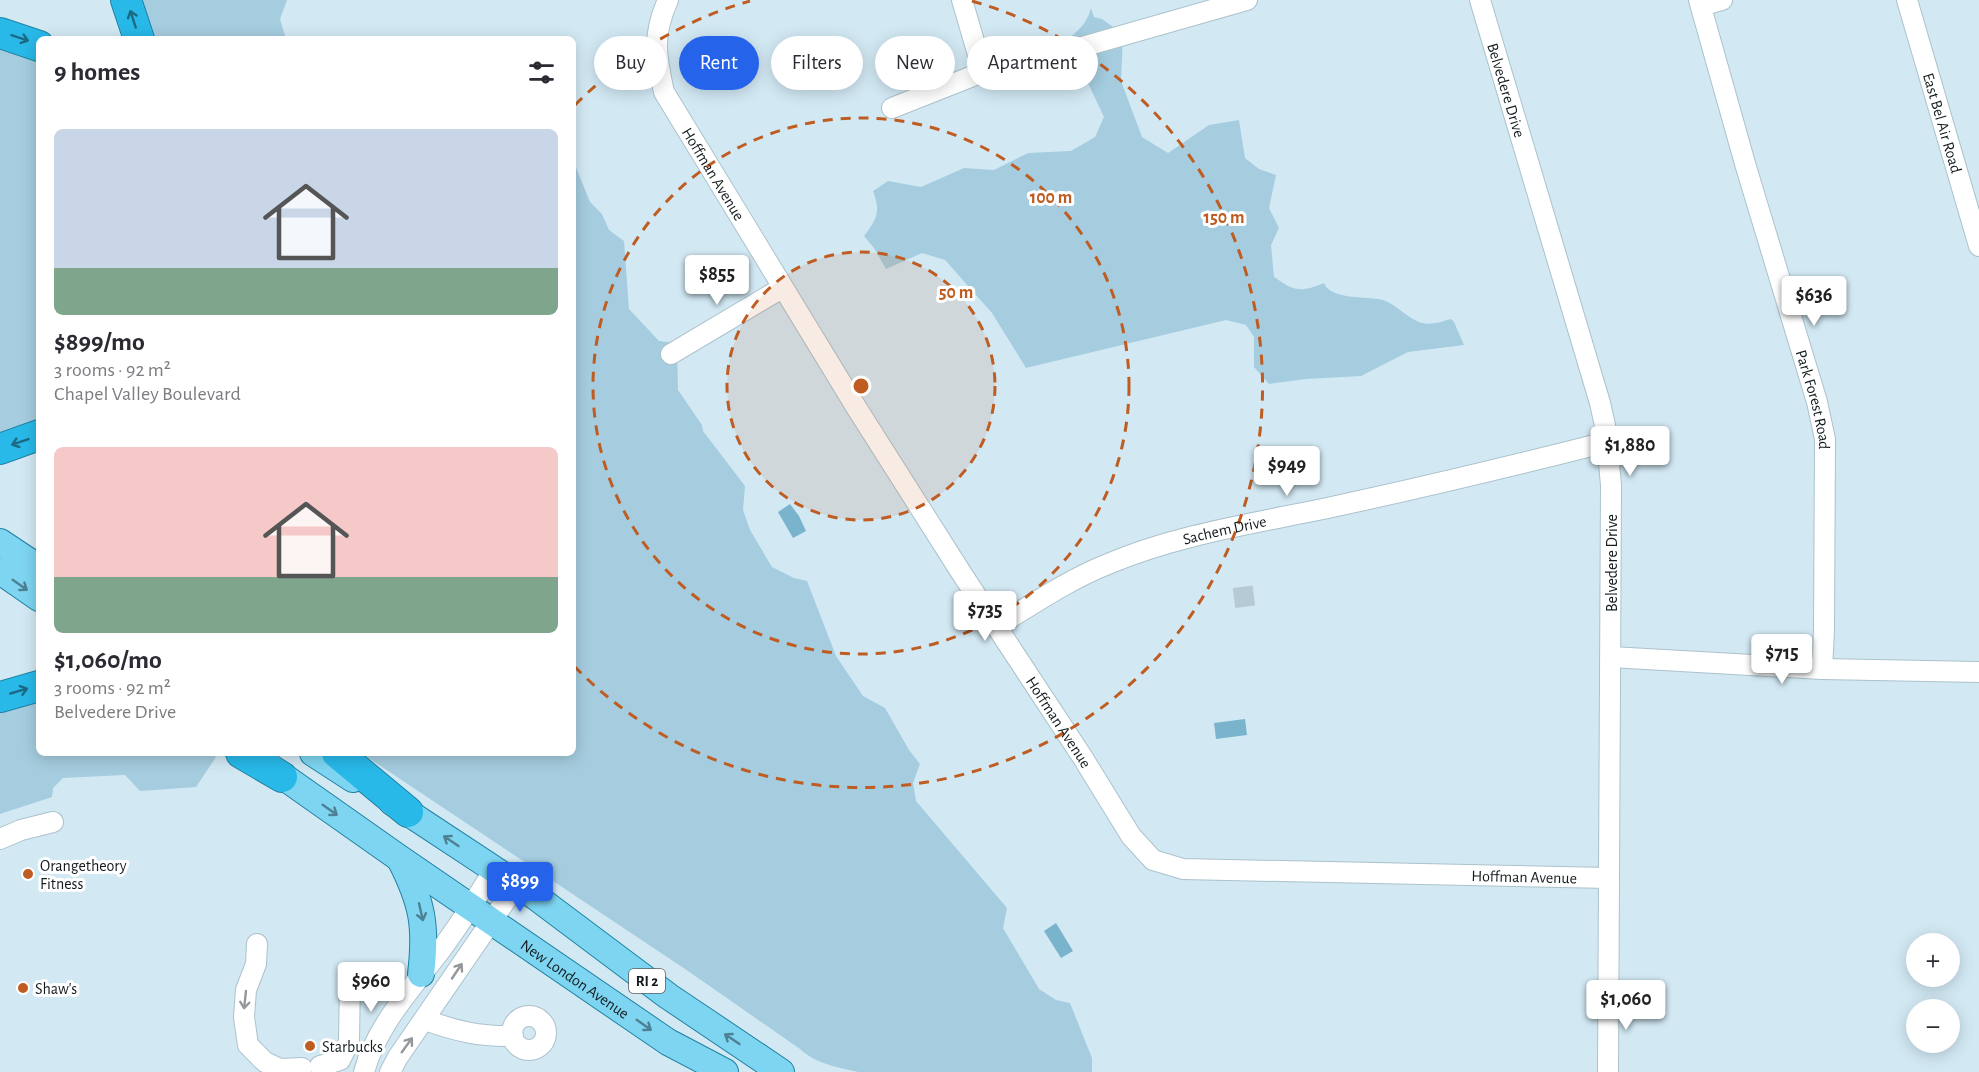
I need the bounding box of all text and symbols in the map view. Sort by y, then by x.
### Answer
one-way arrow [126,11,137,29]
one-way arrow [10,34,29,45]
chip: Buy [594,36,667,90]
chip: Rent [679,36,759,90]
chip: Filters [771,36,863,90]
chip: New [875,36,955,90]
chip: Apartment [967,36,1098,90]
street label: Belvedere Drive [1484,41,1528,140]
icon: filters [525,56,558,89]
text: 9 homes [54,59,140,85]
street label: East Bel Air Road [1920,71,1964,175]
street label: Hoffman Avenue [679,125,747,223]
icon: home [252,168,360,276]
text: 100 m [1030,189,1072,207]
text: 150 m [1204,209,1244,227]
pin: $855 [681,255,753,306]
text: $855 [699,264,735,284]
pin: $636 [1778,276,1850,327]
text: 50 m [939,284,973,302]
text: $636 [1796,285,1832,305]
text: $899/mo [54,329,145,355]
street label: Park Forest Road [1793,348,1832,449]
text: 3 rooms · 92 m² [54,360,171,380]
centre of rings [851,376,871,396]
text: Chapel Valley Boulevard [54,384,241,404]
pin: $1,880 [1581,426,1679,477]
text: $1,880 [1605,435,1655,455]
one-way arrow [11,438,30,449]
pin: $949 [1251,446,1323,497]
text: $949 [1268,455,1306,475]
icon: home [252,486,360,594]
street label: Sachem Drive [1181,513,1268,548]
street label: Belvedere Drive [1604,514,1620,612]
one-way arrow [11,579,27,591]
pin: $735 [949,591,1021,642]
text: $735 [968,600,1002,620]
pin: $715 [1746,634,1818,685]
text: $715 [1765,643,1799,663]
text: $1,060/mo [54,647,162,673]
street label: Hoffman Avenue [1023,674,1094,771]
text: 3 rooms · 92 m² [54,678,171,698]
one-way arrow [9,684,28,696]
text: Belvedere Drive [54,702,176,722]
one-way arrow [322,804,338,816]
one-way arrow [443,835,460,847]
place label: Orangetheory Fitness [40,858,127,892]
pin: $899 [484,862,556,913]
marker: Orangetheory Fitness [21,867,35,881]
street label: Hoffman Avenue [1471,868,1577,886]
text: $899 [501,871,539,891]
one-way arrow [416,902,427,922]
map controls [1906,933,1960,1053]
button: + [1906,933,1960,987]
street label: New London Avenue [518,937,632,1022]
pin: $960 [335,962,407,1013]
one-way arrow [452,963,464,980]
road number: RI 2 [629,969,665,993]
text: $960 [352,971,390,991]
pin: $1,060 [1577,980,1675,1031]
marker: Shaw's [16,981,30,995]
place label: Shaw's [35,981,77,997]
text: $1,060 [1600,989,1652,1009]
one-way arrow [239,990,250,1010]
button: − [1906,999,1960,1053]
one-way arrow [635,1019,651,1031]
one-way arrow [724,1033,741,1046]
one-way arrow [401,1038,413,1054]
marker: Starbucks [303,1039,317,1053]
place label: Starbucks [322,1039,383,1055]

